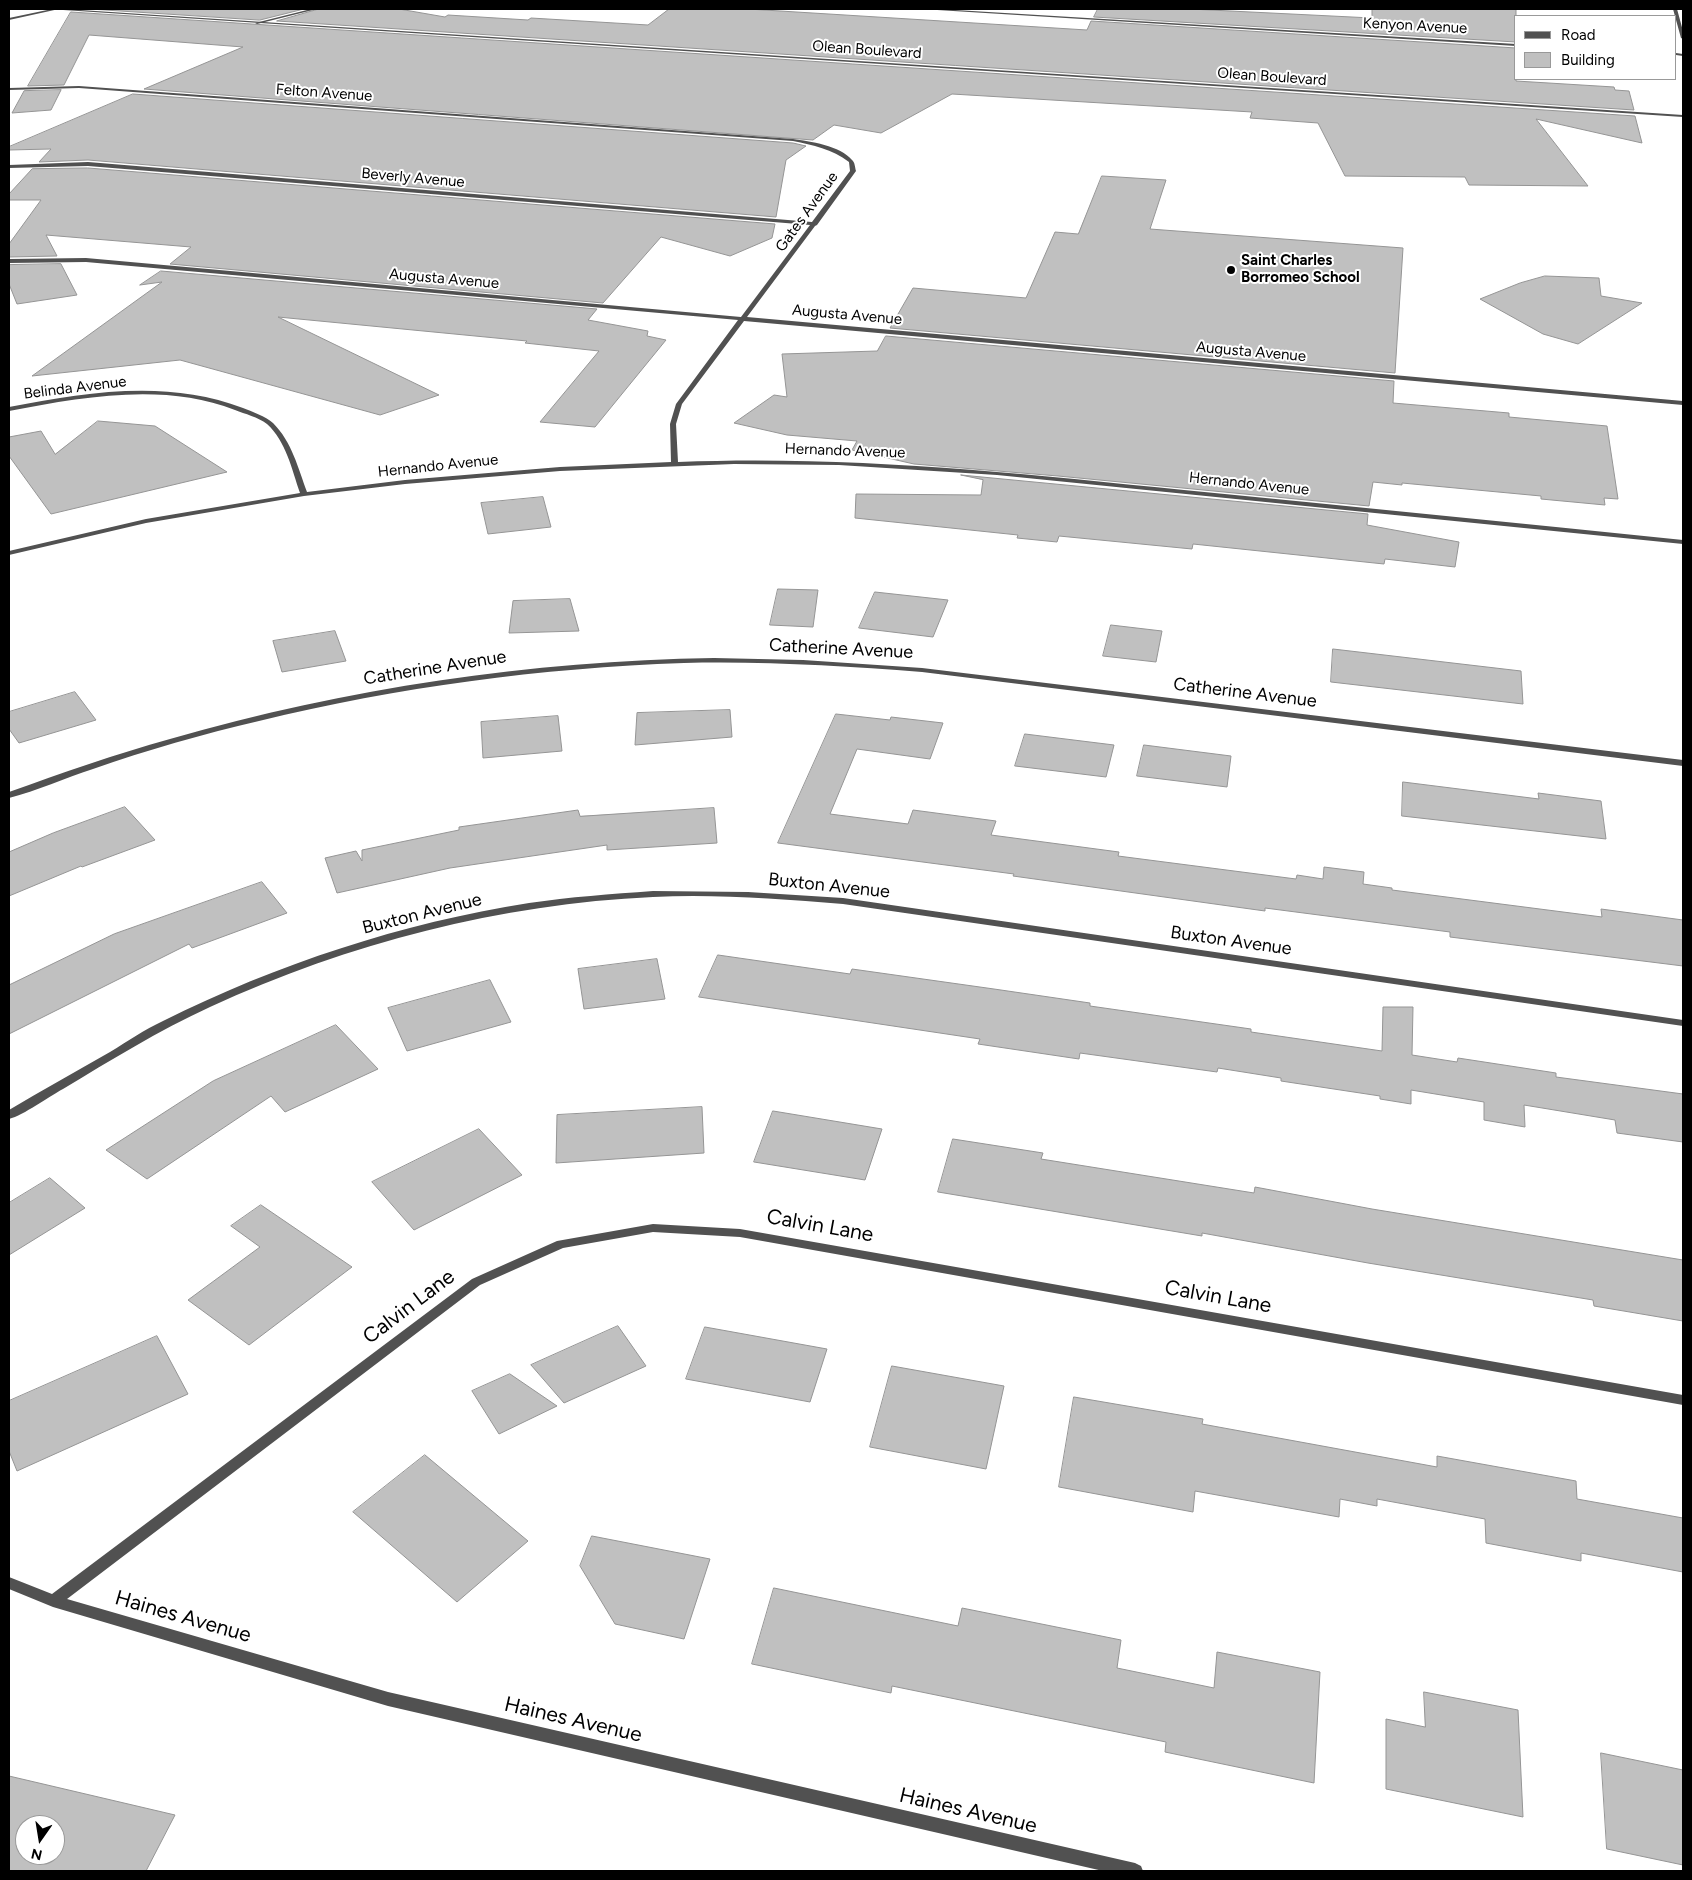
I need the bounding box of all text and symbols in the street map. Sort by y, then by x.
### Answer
street label: Kenyon Avenue [1362,14,1468,38]
legend [1514,15,1677,80]
text: Road [1561,26,1596,44]
street label: Olean Boulevard [812,37,922,63]
text: Building [1561,51,1615,69]
street label: Olean Boulevard [1217,64,1327,90]
street label: Felton Avenue [275,81,373,105]
street label: Beverly Avenue [361,165,465,191]
street label: Gates Avenue [772,169,842,255]
place label: Saint Charles Borromeo School [1241,252,1360,287]
marker: Saint Charles Borromeo School [1225,264,1237,276]
street label: Augusta Avenue [388,265,500,293]
street label: Augusta Avenue [791,301,903,329]
street label: Augusta Avenue [1195,338,1307,366]
street label: Belinda Avenue [23,373,127,403]
street label: Hernando Avenue [784,440,906,462]
street label: Hernando Avenue [377,451,499,481]
street label: Hernando Avenue [1188,469,1310,499]
street label: Catherine Avenue [768,634,914,664]
street label: Catherine Avenue [362,646,508,690]
street label: Catherine Avenue [1172,673,1318,713]
street label: Buxton Avenue [767,869,891,903]
street label: Buxton Avenue [360,889,484,939]
street label: Buxton Avenue [1169,922,1293,960]
street label: Calvin Lane [765,1204,875,1248]
street label: Calvin Lane [358,1264,460,1350]
street label: Calvin Lane [1163,1275,1273,1319]
street label: Haines Avenue [112,1586,254,1648]
street label: Haines Avenue [502,1692,644,1748]
street label: Haines Avenue [897,1783,1039,1839]
north arrow [15,1815,65,1865]
text: N [30,1845,44,1864]

